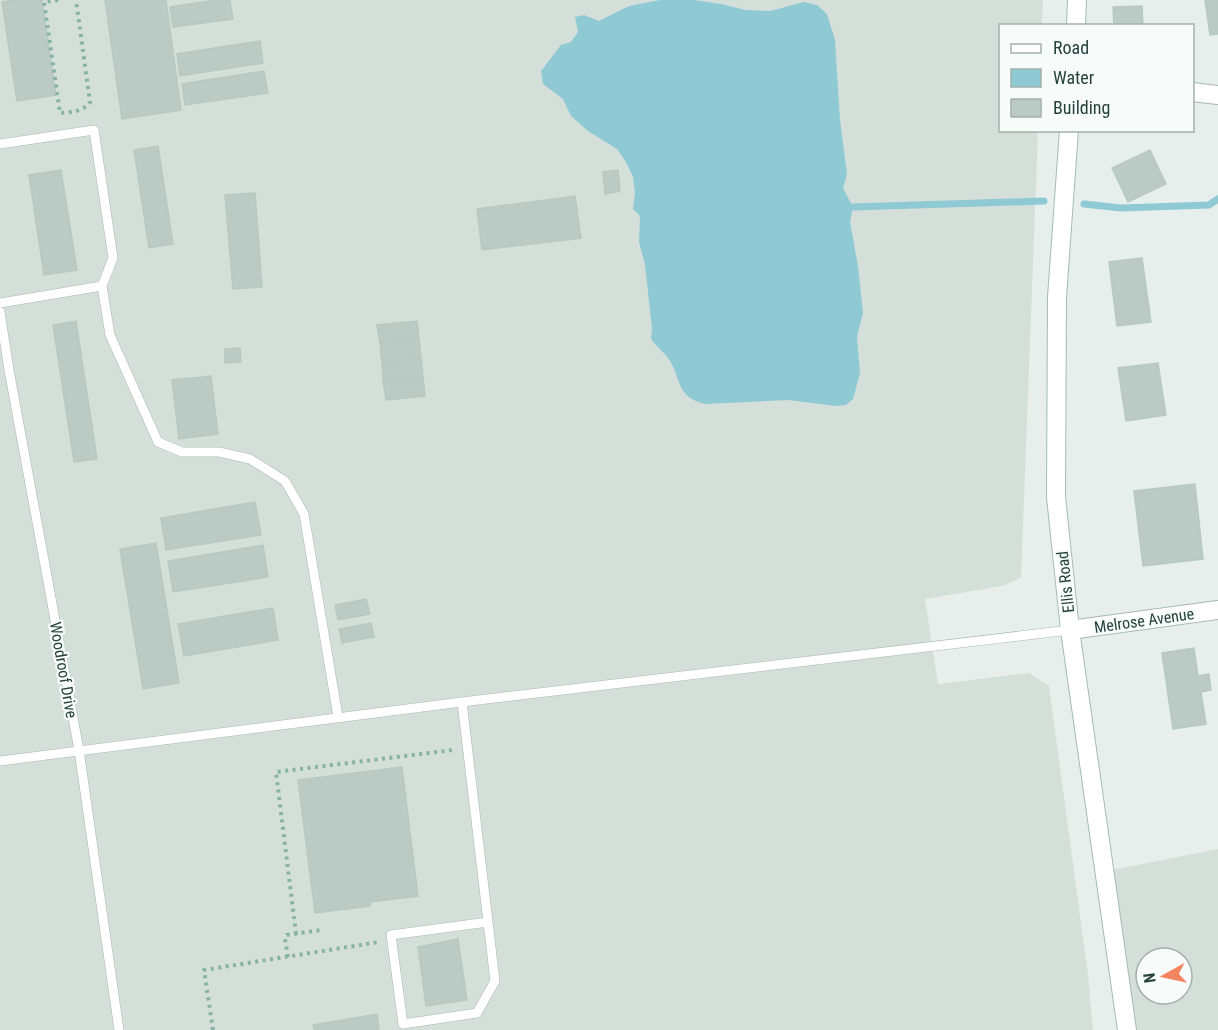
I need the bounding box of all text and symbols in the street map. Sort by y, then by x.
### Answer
legend [999,24,1194,132]
text: Road [1053,37,1089,58]
text: Water [1053,67,1095,88]
text: Building [1053,97,1110,118]
street label: Ellis Road [1053,550,1078,614]
street label: Melrose Avenue [1093,604,1195,637]
street label: Woodroof Drive [46,620,81,720]
north arrow [1134,946,1194,1006]
text: N [1140,972,1160,984]

